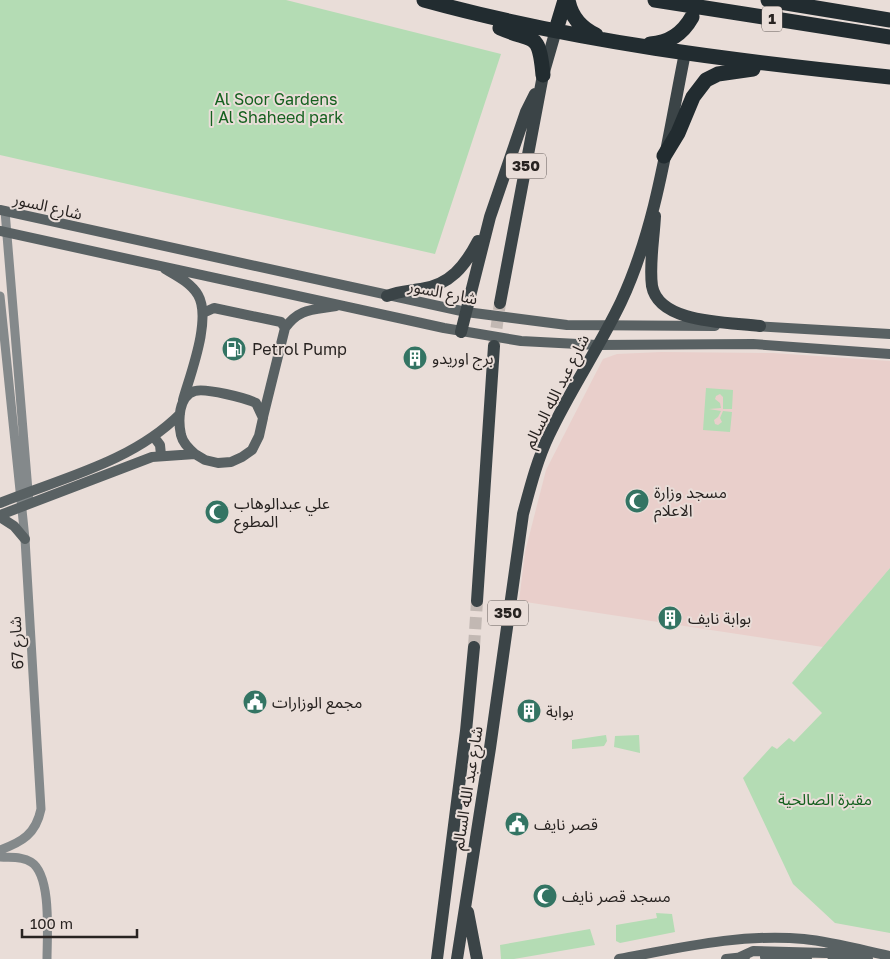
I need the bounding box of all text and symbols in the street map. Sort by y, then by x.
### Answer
road number: 1 [762,6,782,32]
park label: Al Soor Gardens | Al Shaheed park [209,89,343,127]
road number: 350 [506,154,546,178]
street label: شارع السور [10,188,84,227]
street label: شارع السور [405,275,479,311]
street label: شارع عبد الله السالم [519,331,596,453]
fuel station icon: Petrol Pump [221,336,247,362]
place label: Petrol Pump [252,339,347,359]
building icon: برج اوريدو [402,345,428,371]
place label: برج اوريدو [432,348,494,371]
place label: مسجد وزارة الاعلام [654,482,727,523]
mosque icon: مسجد وزارة الاعلام [624,488,650,514]
place label: علي عبدالوهاب المطوع [234,493,330,534]
mosque icon: علي عبدالوهاب المطوع [204,499,230,525]
road number: 350 [488,600,528,626]
building icon: بوابة نايف [657,605,683,631]
place label: بوابة نايف [688,608,751,628]
street label: شارع 67 [5,616,30,670]
public building icon: مجمع الوزارات [242,689,268,715]
place label: مجمع الوزارات [272,692,362,715]
building icon: بوابة [516,698,542,724]
place label: بوابة [546,701,574,721]
street label: شارع عبد الله السالم [447,725,490,852]
park label: مقبرة الصالحية [778,789,872,809]
public building icon: قصر نايف [504,811,530,837]
place label: قصر نايف [534,814,598,834]
mosque icon: مسجد قصر نايف [532,883,558,909]
place label: مسجد قصر نايف [562,886,671,906]
scale bar [22,906,138,938]
text: 100 m [30,914,73,932]

